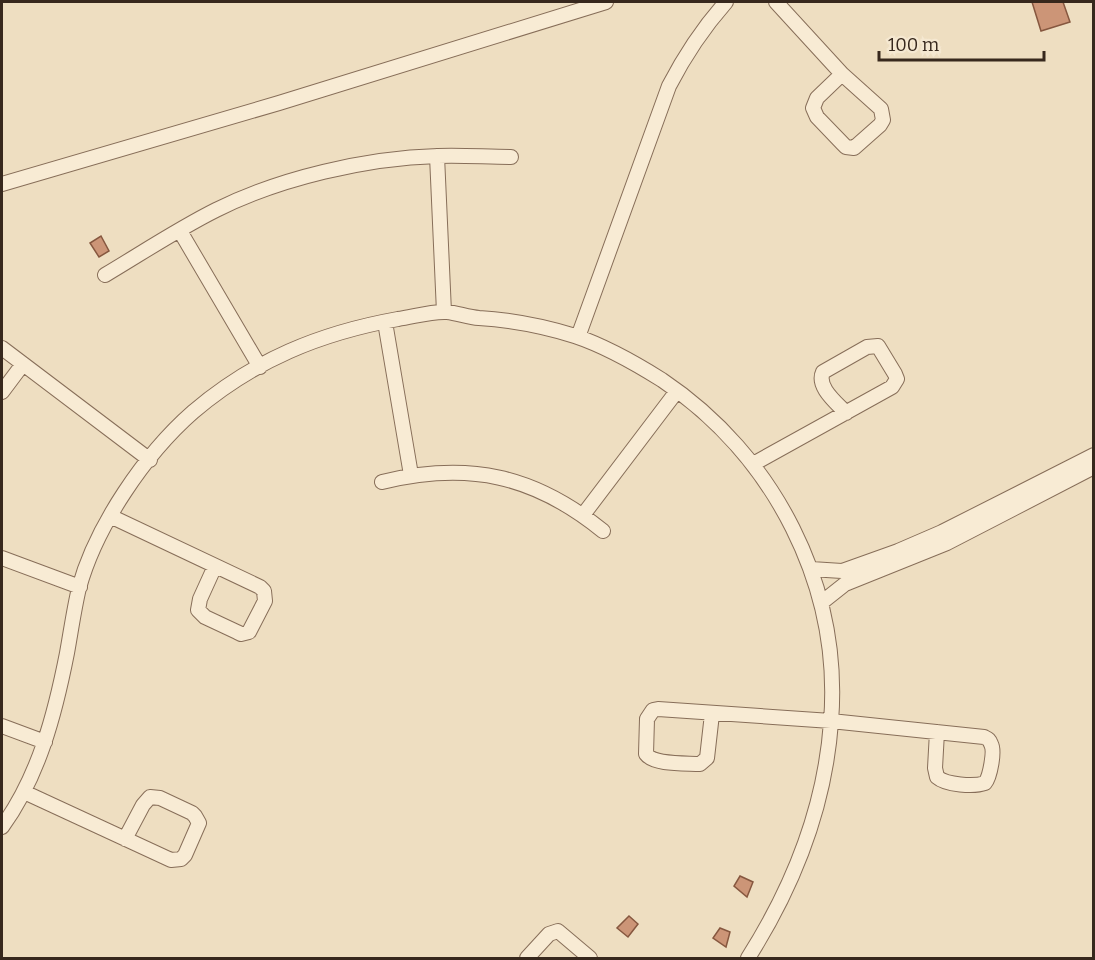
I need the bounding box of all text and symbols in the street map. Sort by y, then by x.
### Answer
scale bar [879,24,1044,62]
text: 100 m [888,34,939,56]

